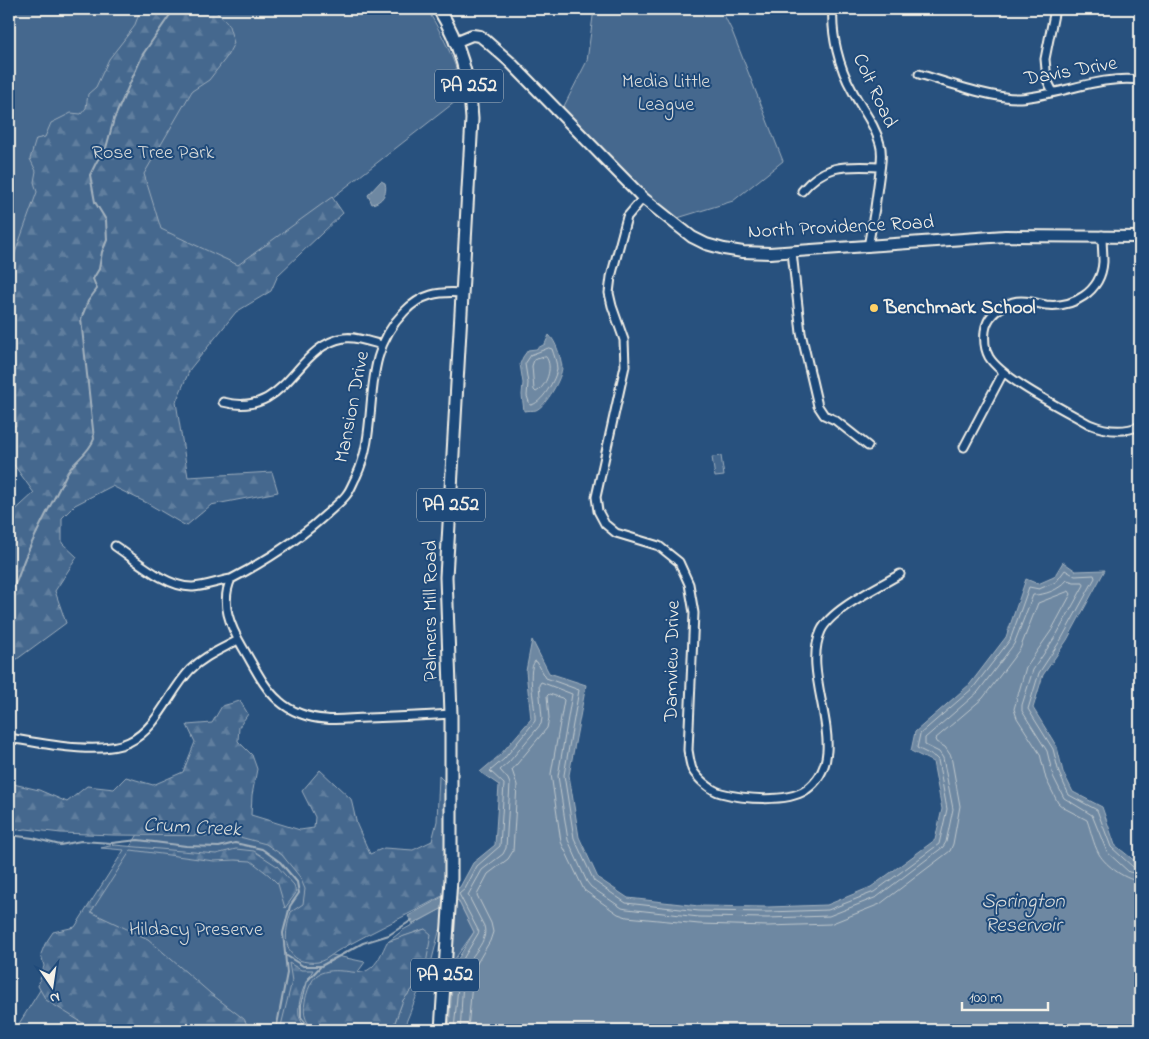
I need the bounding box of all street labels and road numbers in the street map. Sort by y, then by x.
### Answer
street label: Colt Road [844,49,904,133]
street label: Davis Drive [1021,50,1120,95]
road number: PA 252 [435,70,503,102]
street label: North Providence Road [747,209,935,247]
street label: Mansion Drive [328,348,378,466]
road number: PA 252 [417,488,485,522]
street label: Palmers Mill Road [417,540,446,682]
street label: Damview Drive [657,600,689,723]
road number: PA 252 [411,958,479,992]

